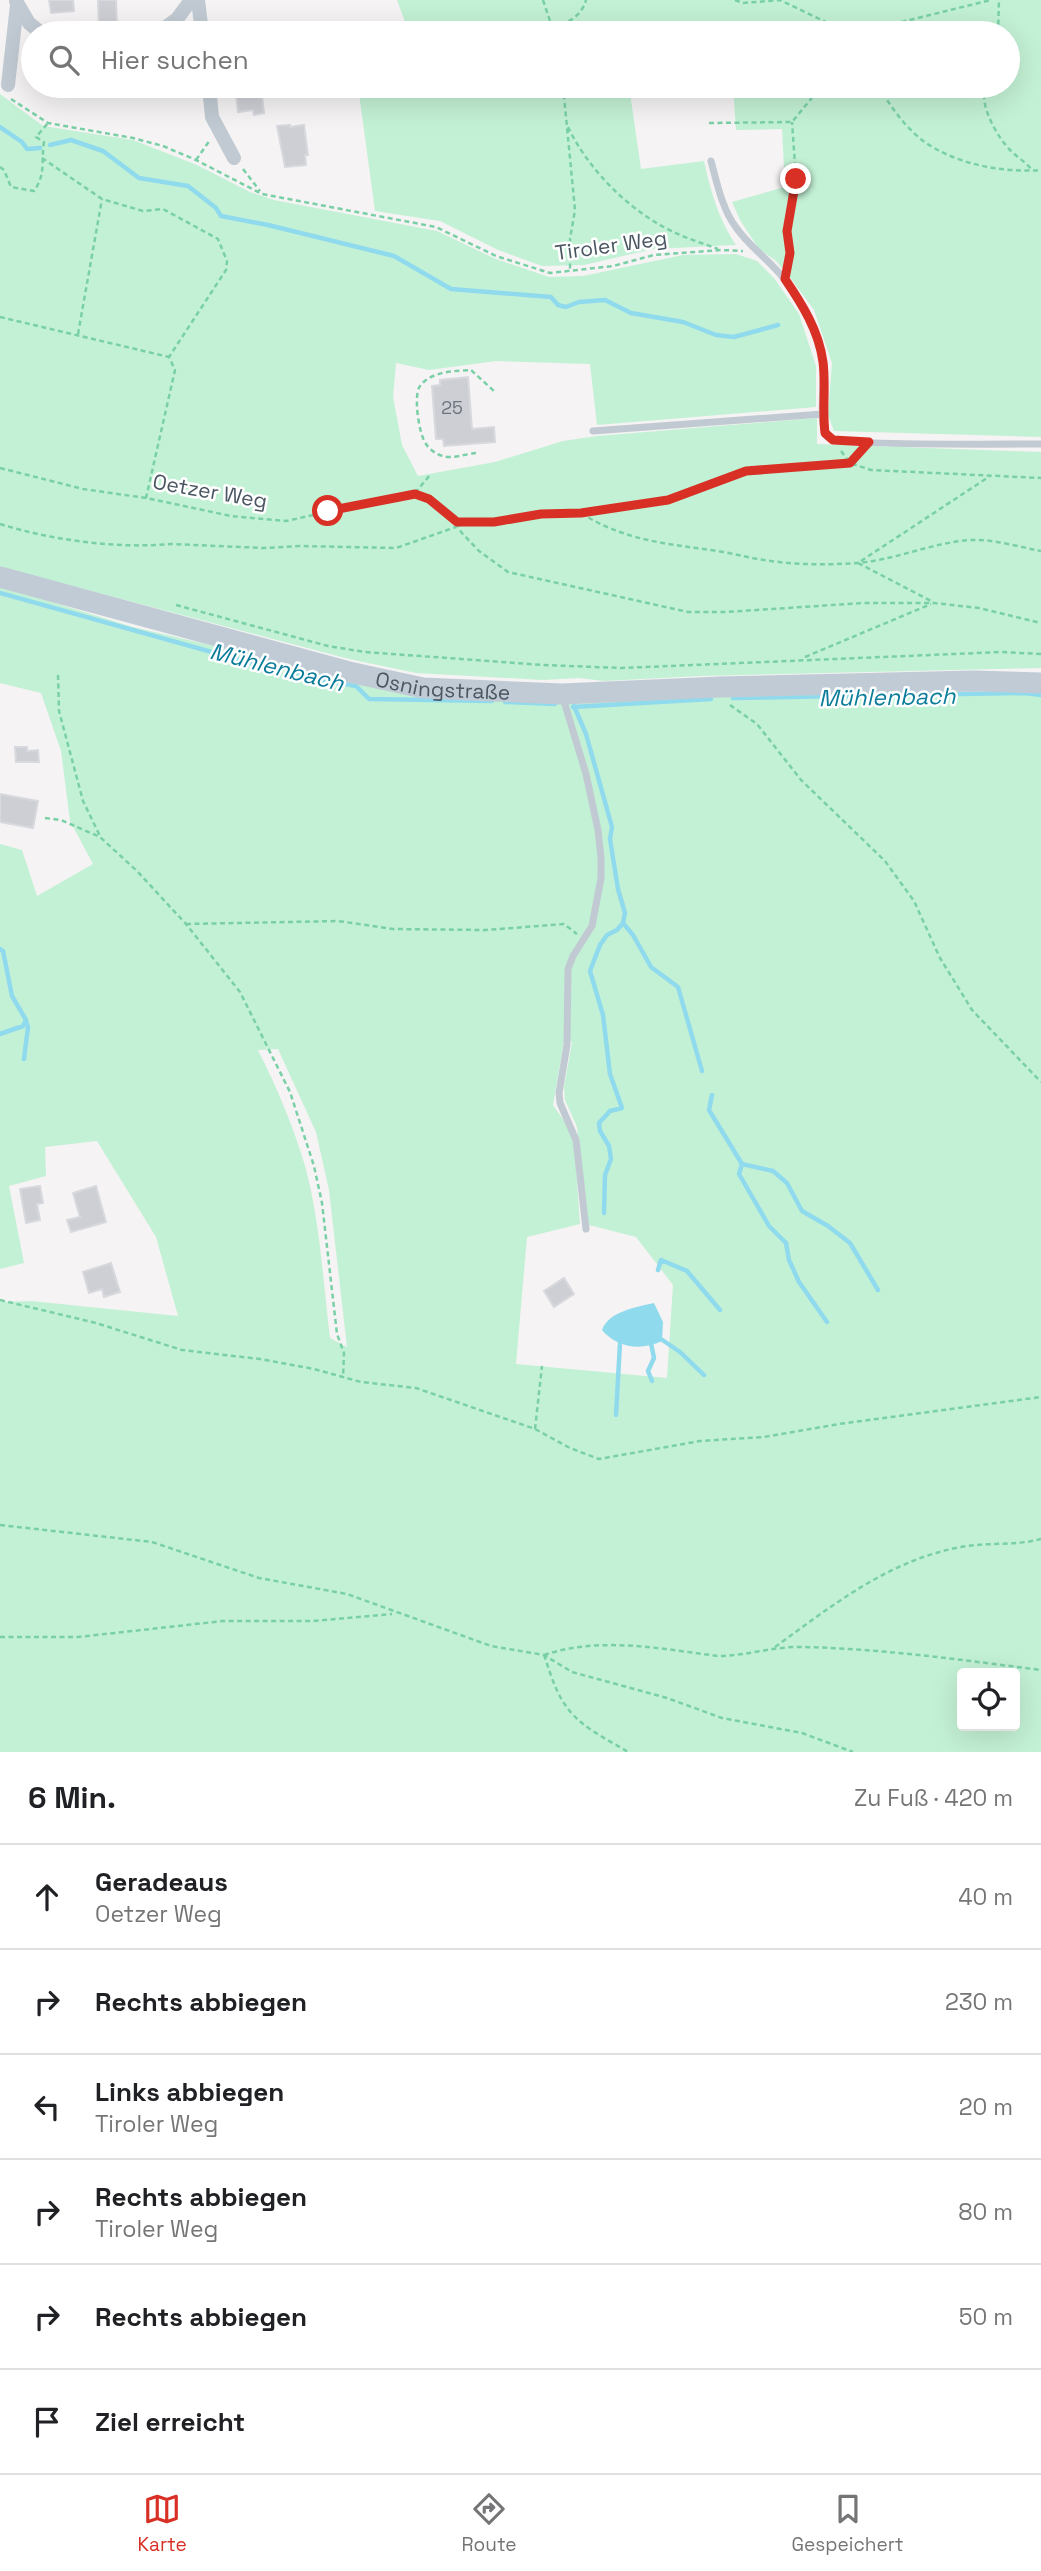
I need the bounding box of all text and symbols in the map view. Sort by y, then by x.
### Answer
search box [21,21,1020,98]
icon: search [45,41,83,79]
text: Hier suchen [101,43,249,77]
route end [780,163,811,194]
street label: Tiroler Weg [553,224,669,266]
house number: 25 [441,396,463,419]
street label: Oetzer Weg [151,468,269,514]
route start [312,495,343,526]
water label: Mühlenbach [207,636,348,698]
street label: Osningstraße [373,665,511,705]
water label: Mühlenbach [818,681,957,713]
map controls [957,1668,1020,1731]
button: locate [957,1668,1020,1731]
text: 6 Min. [28,1778,116,1817]
text: Zu Fuß · 420 m [854,1783,1013,1813]
text: Geradeaus [95,1865,228,1899]
icon: ahead [28,1878,66,1916]
text: 40 m [958,1882,1013,1912]
text: Oetzer Weg [95,1899,222,1929]
icon: right [28,1983,66,2021]
text: Rechts abbiegen [95,1985,307,2019]
text: 230 m [945,1987,1013,2017]
text: Links abbiegen [95,2075,284,2109]
icon: left [28,2088,66,2126]
text: 20 m [959,2092,1013,2122]
text: Tiroler Weg [95,2109,218,2139]
text: Rechts abbiegen [95,2180,307,2214]
icon: right [28,2193,66,2231]
text: 80 m [958,2197,1013,2227]
text: Tiroler Weg [95,2214,218,2244]
icon: right [28,2298,66,2336]
text: Rechts abbiegen [95,2300,307,2334]
text: 50 m [959,2302,1013,2332]
icon: arrive [28,2403,66,2441]
text: Ziel erreicht [95,2405,245,2439]
tab: Karte [137,2490,187,2557]
tab: Route [462,2490,517,2557]
tab: Gespeichert [791,2490,904,2557]

